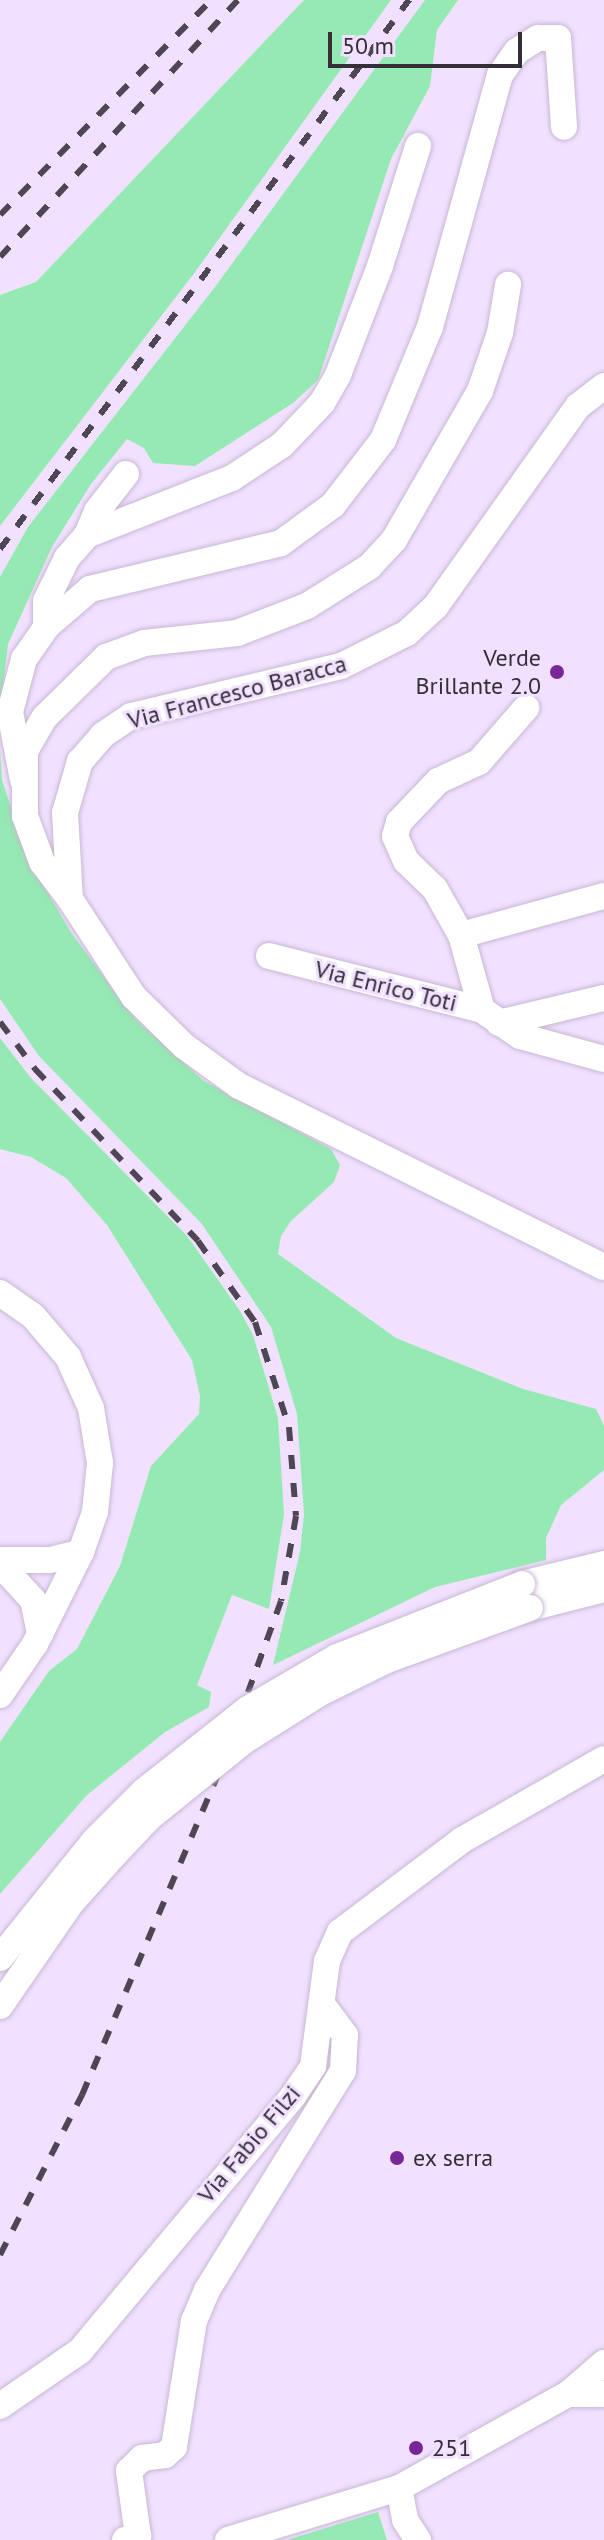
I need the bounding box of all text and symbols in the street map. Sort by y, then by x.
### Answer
scale bar [332,16,526,66]
text: 50 m [342,30,394,61]
place label: Verde Brillante 2.0 [416,644,541,700]
street label: Via Francesco Baracca [125,649,349,735]
marker: Verde Brillante 2.0 [548,663,566,681]
street label: Via Enrico Toti [312,954,460,1018]
street label: Via Fabio Filzi [192,2079,306,2209]
place label: ex serra [413,2144,494,2172]
marker: ex serra [388,2149,406,2167]
place label: 251 [432,2434,471,2462]
marker: 251 [407,2439,425,2457]

